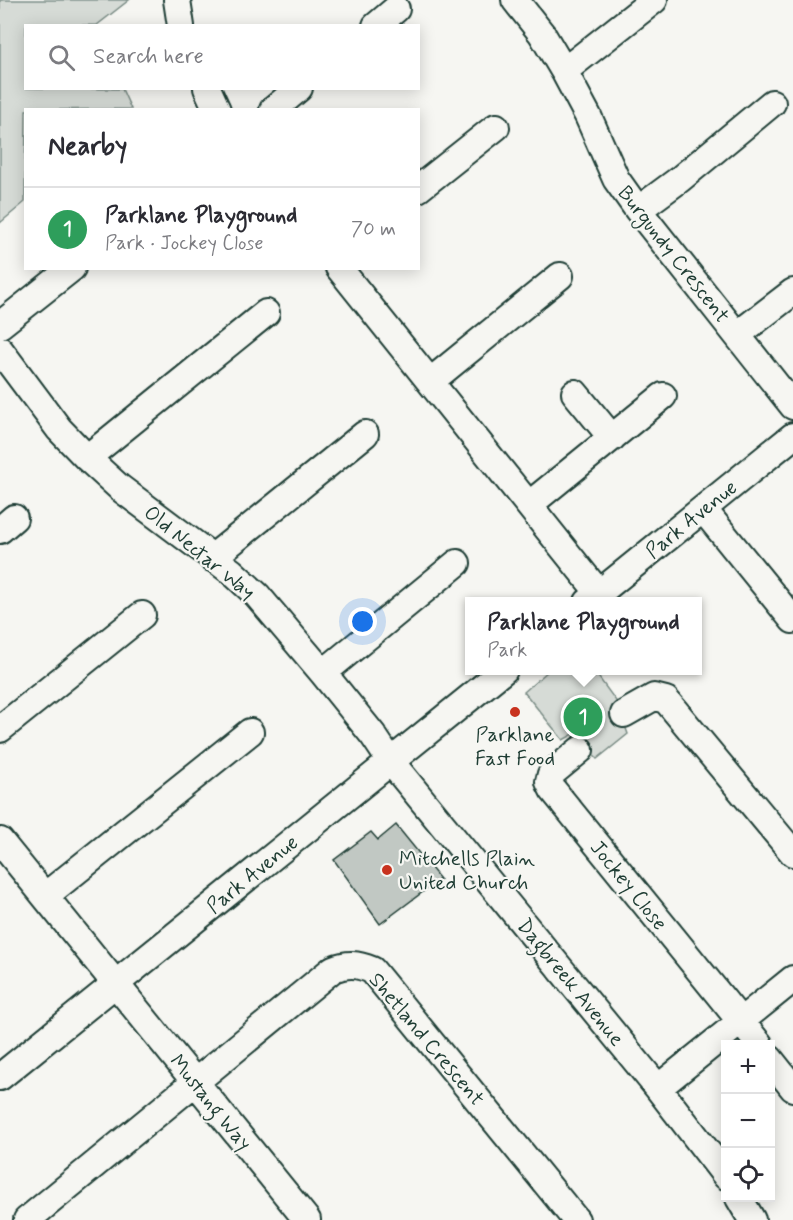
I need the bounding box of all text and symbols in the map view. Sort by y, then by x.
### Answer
search box [24,24,420,90]
icon: search [45,41,78,74]
text: Search here [93,43,204,71]
text: Nearby [48,130,127,164]
street label: Burgundy Crescent [610,180,736,330]
text: Parklane Playground [105,202,297,230]
text: 1 [63,216,72,243]
text: 70 m [351,216,396,243]
text: Park · Jockey Close [105,230,263,257]
street label: Park Avenue [640,474,743,565]
street label: Old Nectar Way [138,499,261,606]
popup [465,597,702,675]
your location [348,607,377,636]
text: Parklane Playground [487,609,680,637]
text: Park [487,637,527,664]
pin: 1 [564,694,602,740]
marker: Parklane Fast Food [508,705,522,719]
place label: Parklane Fast Food [475,721,555,773]
street label: Park Avenue [201,829,304,920]
street label: Jockey Close [583,835,673,937]
place label: Mitchells Plain United Church [399,845,536,897]
marker: Mitchells Plain United Church [380,863,394,877]
street label: Dagbreek Avenue [509,913,630,1054]
street label: Shetland Crescent [362,967,490,1112]
map controls [721,1040,775,1202]
button: + [721,1040,775,1094]
street label: Mustang Way [161,1049,258,1158]
button: − [721,1094,775,1148]
button: locate [721,1148,775,1202]

